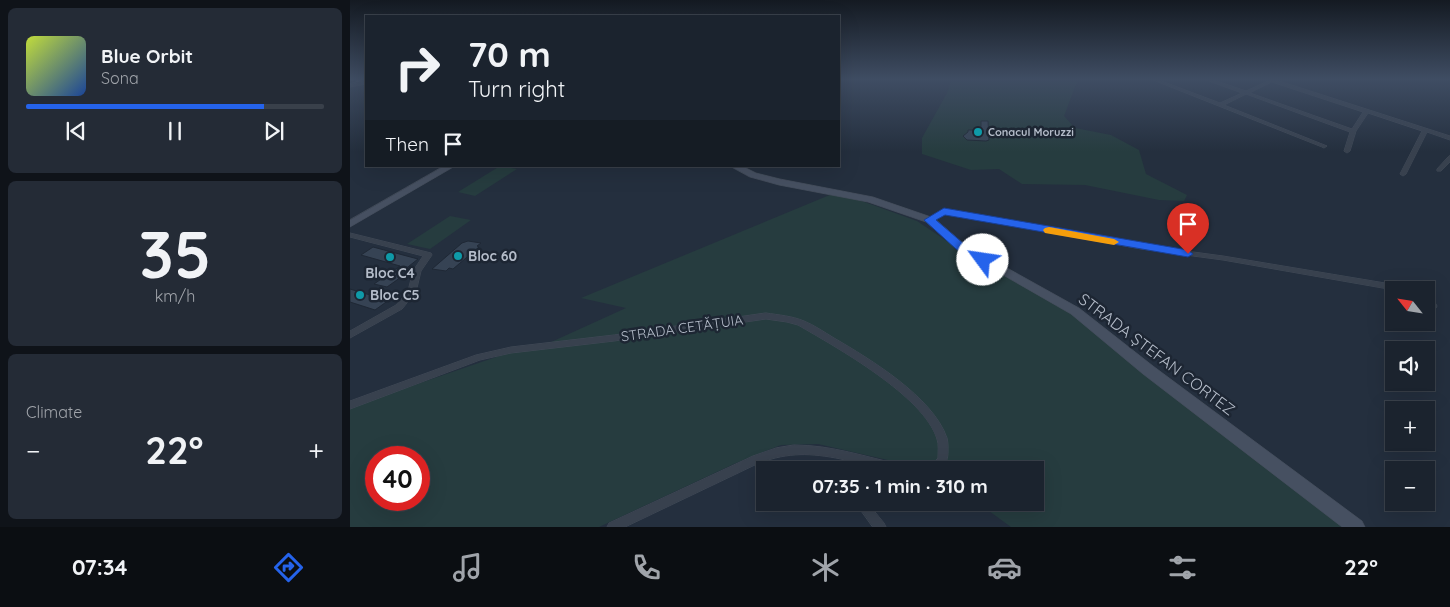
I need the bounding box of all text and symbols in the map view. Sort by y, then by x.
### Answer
text: 70 m [468,32,551,76]
icon: right [385,35,450,100]
text: Blue Orbit [101,44,193,68]
text: Sona [101,68,139,88]
text: Turn right [468,75,565,103]
icon: previous [62,117,90,145]
icon: pause [161,117,189,145]
icon: next [260,117,288,145]
place label: Conacul Moruzzi [988,125,1074,139]
marker: Conacul Moruzzi [972,126,984,138]
icon: arrive [439,130,467,158]
text: Then [385,132,429,156]
pin [1167,203,1209,254]
icon: arrive [1174,210,1202,238]
text: 35 [139,213,211,294]
position arrow [956,233,1008,285]
place label: Bloc 60 [468,247,517,265]
marker: Bloc 60 [452,250,464,262]
marker: Bloc C4 [384,251,396,263]
place label: Bloc C4 [365,264,415,282]
north arrow [1385,281,1435,331]
map controls [1385,281,1435,511]
text: km/h [155,286,195,306]
place label: Bloc C5 [370,286,420,304]
marker: Bloc C5 [354,289,366,301]
street label: STRADA ȘTEFAN CORTEZ [1075,289,1239,419]
street label: STRADA CETĂȚUIA [620,311,744,345]
button: sound [1385,341,1435,391]
button: + [1385,401,1435,451]
text: Climate [26,402,82,422]
text: 22° [145,426,203,474]
text: − [26,433,41,468]
text: + [308,433,324,468]
speed limit sign: 40 [365,446,430,511]
button: − [1385,461,1435,511]
text: 07:35 · 1 min · 310 m [812,474,988,498]
icon: directions [271,550,306,585]
icon: music [450,550,485,585]
icon: phone [629,550,664,585]
icon: climate [808,550,843,585]
icon: car [987,550,1022,585]
icon: filters [1165,550,1200,585]
text: 07:34 [72,553,127,581]
text: 22° [1344,553,1378,581]

